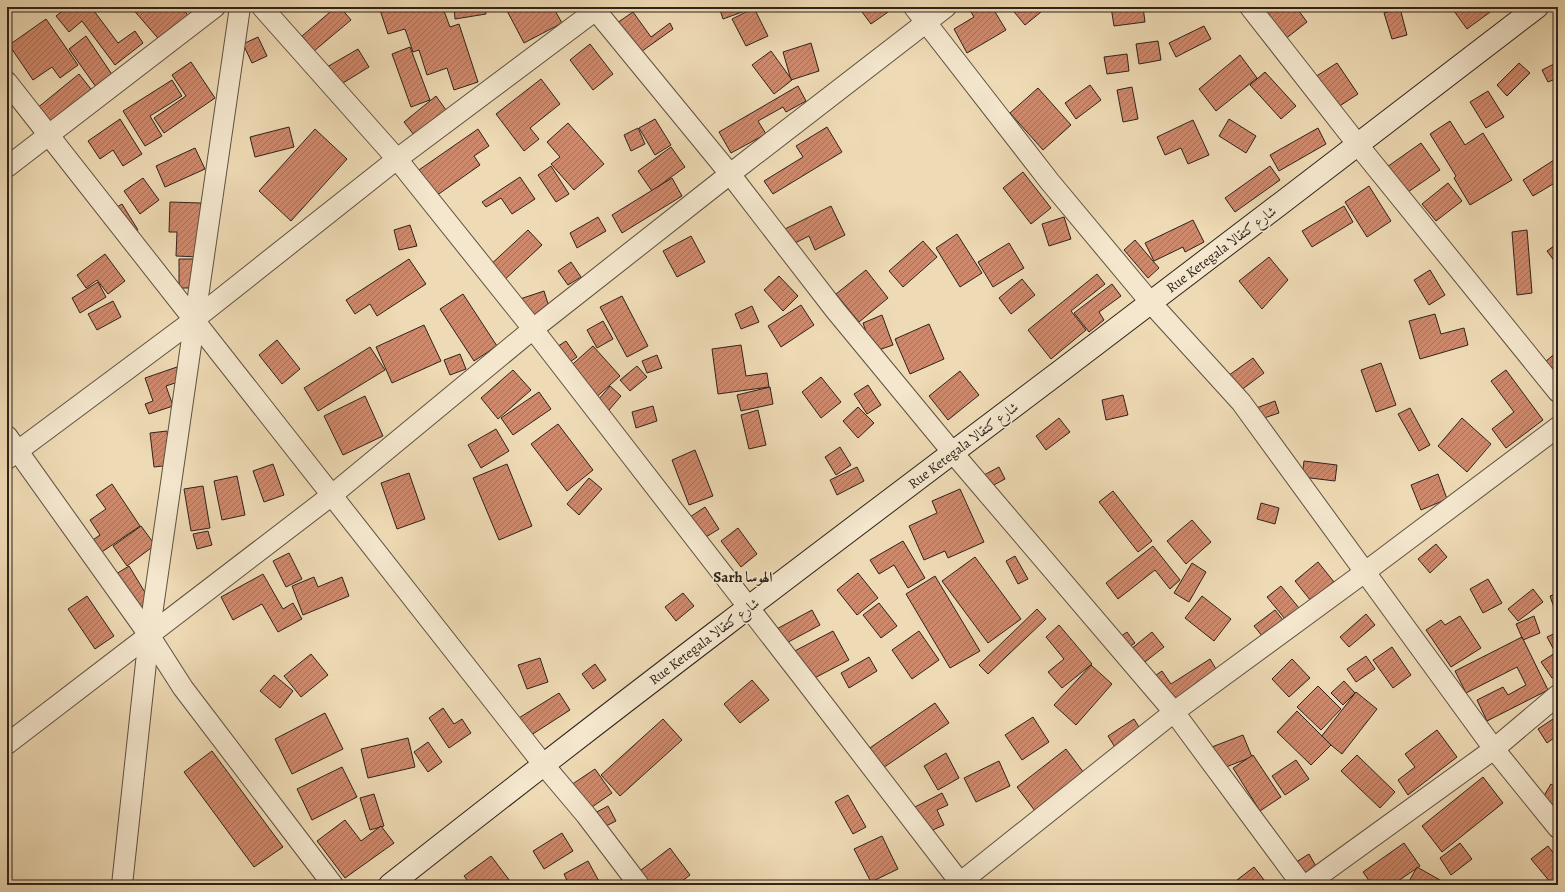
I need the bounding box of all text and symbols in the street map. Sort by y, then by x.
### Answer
street label: Rue Ketegala شارع كتقالا [1162,202,1282,299]
street label: Rue Ketegala شارع كتقالا [904,398,1024,495]
district label: Sarh الهوسا [713,567,773,587]
street label: Rue Ketegala شارع كتقالا [645,594,765,691]

